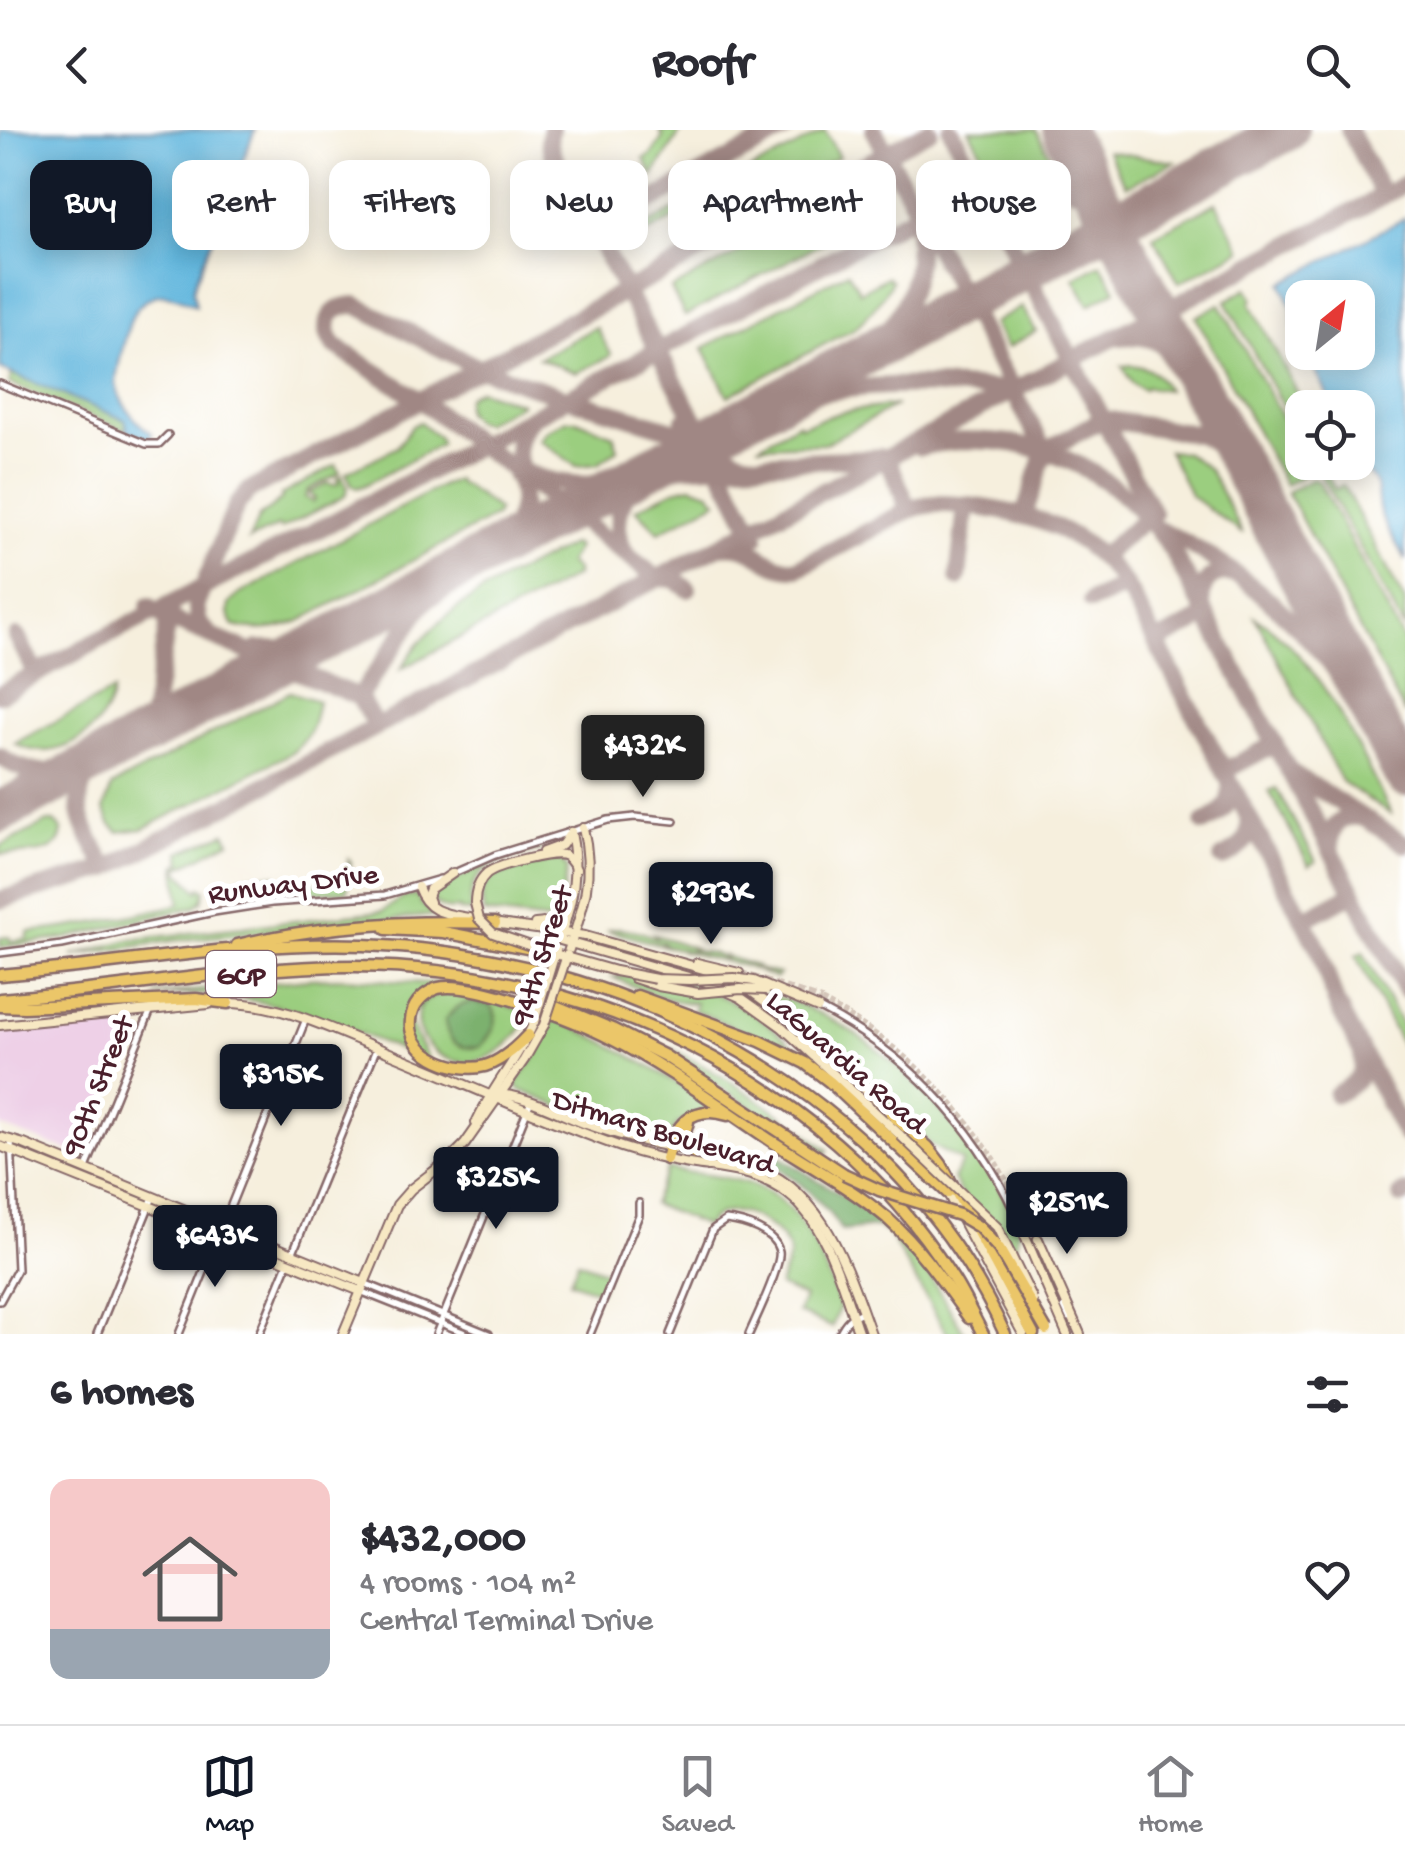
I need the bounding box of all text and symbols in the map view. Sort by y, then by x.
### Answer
icon: back [50,38,105,93]
icon: search [1300,38,1355,93]
text: Roofr [653,39,753,92]
chip: Buy [30,160,152,250]
chip: Rent [172,160,309,250]
chip: Filters [329,160,490,250]
chip: New [510,160,648,250]
chip: Apartment [668,160,896,250]
chip: House [916,160,1071,250]
north arrow [1285,280,1375,370]
map controls [1285,280,1375,480]
button: locate [1285,390,1375,480]
pin: $432K [573,715,713,800]
text: $432K [603,728,683,766]
street label: Runway Drive [206,859,381,914]
pin: $293K [641,862,781,947]
text: $293K [671,875,751,913]
street label: 94th Street [505,880,584,1032]
road number: GCP [206,951,276,997]
street label: LaGuardia Road [758,985,934,1145]
street label: 90th Street [56,1009,145,1163]
pin: $315K [211,1044,351,1129]
text: $315K [242,1057,320,1095]
street label: Ditmars Boulevard [546,1083,780,1185]
pin: $325K [426,1147,566,1232]
text: $325K [455,1160,537,1198]
pin: $251K [997,1172,1137,1257]
text: $251K [1028,1185,1106,1223]
pin: $643K [145,1205,285,1290]
text: $643K [175,1218,255,1256]
icon: filters [1300,1367,1355,1422]
text: 6 homes [50,1370,193,1419]
text: $432,000 [360,1517,526,1566]
icon: home [130,1519,250,1639]
icon: heart [1300,1552,1355,1607]
text: 4 rooms · 104 m² [360,1566,576,1604]
text: Central Terminal Drive [360,1604,653,1642]
tab: Map [202,1749,257,1842]
tab: Saved [662,1749,733,1842]
tab: Home [1138,1749,1203,1842]

